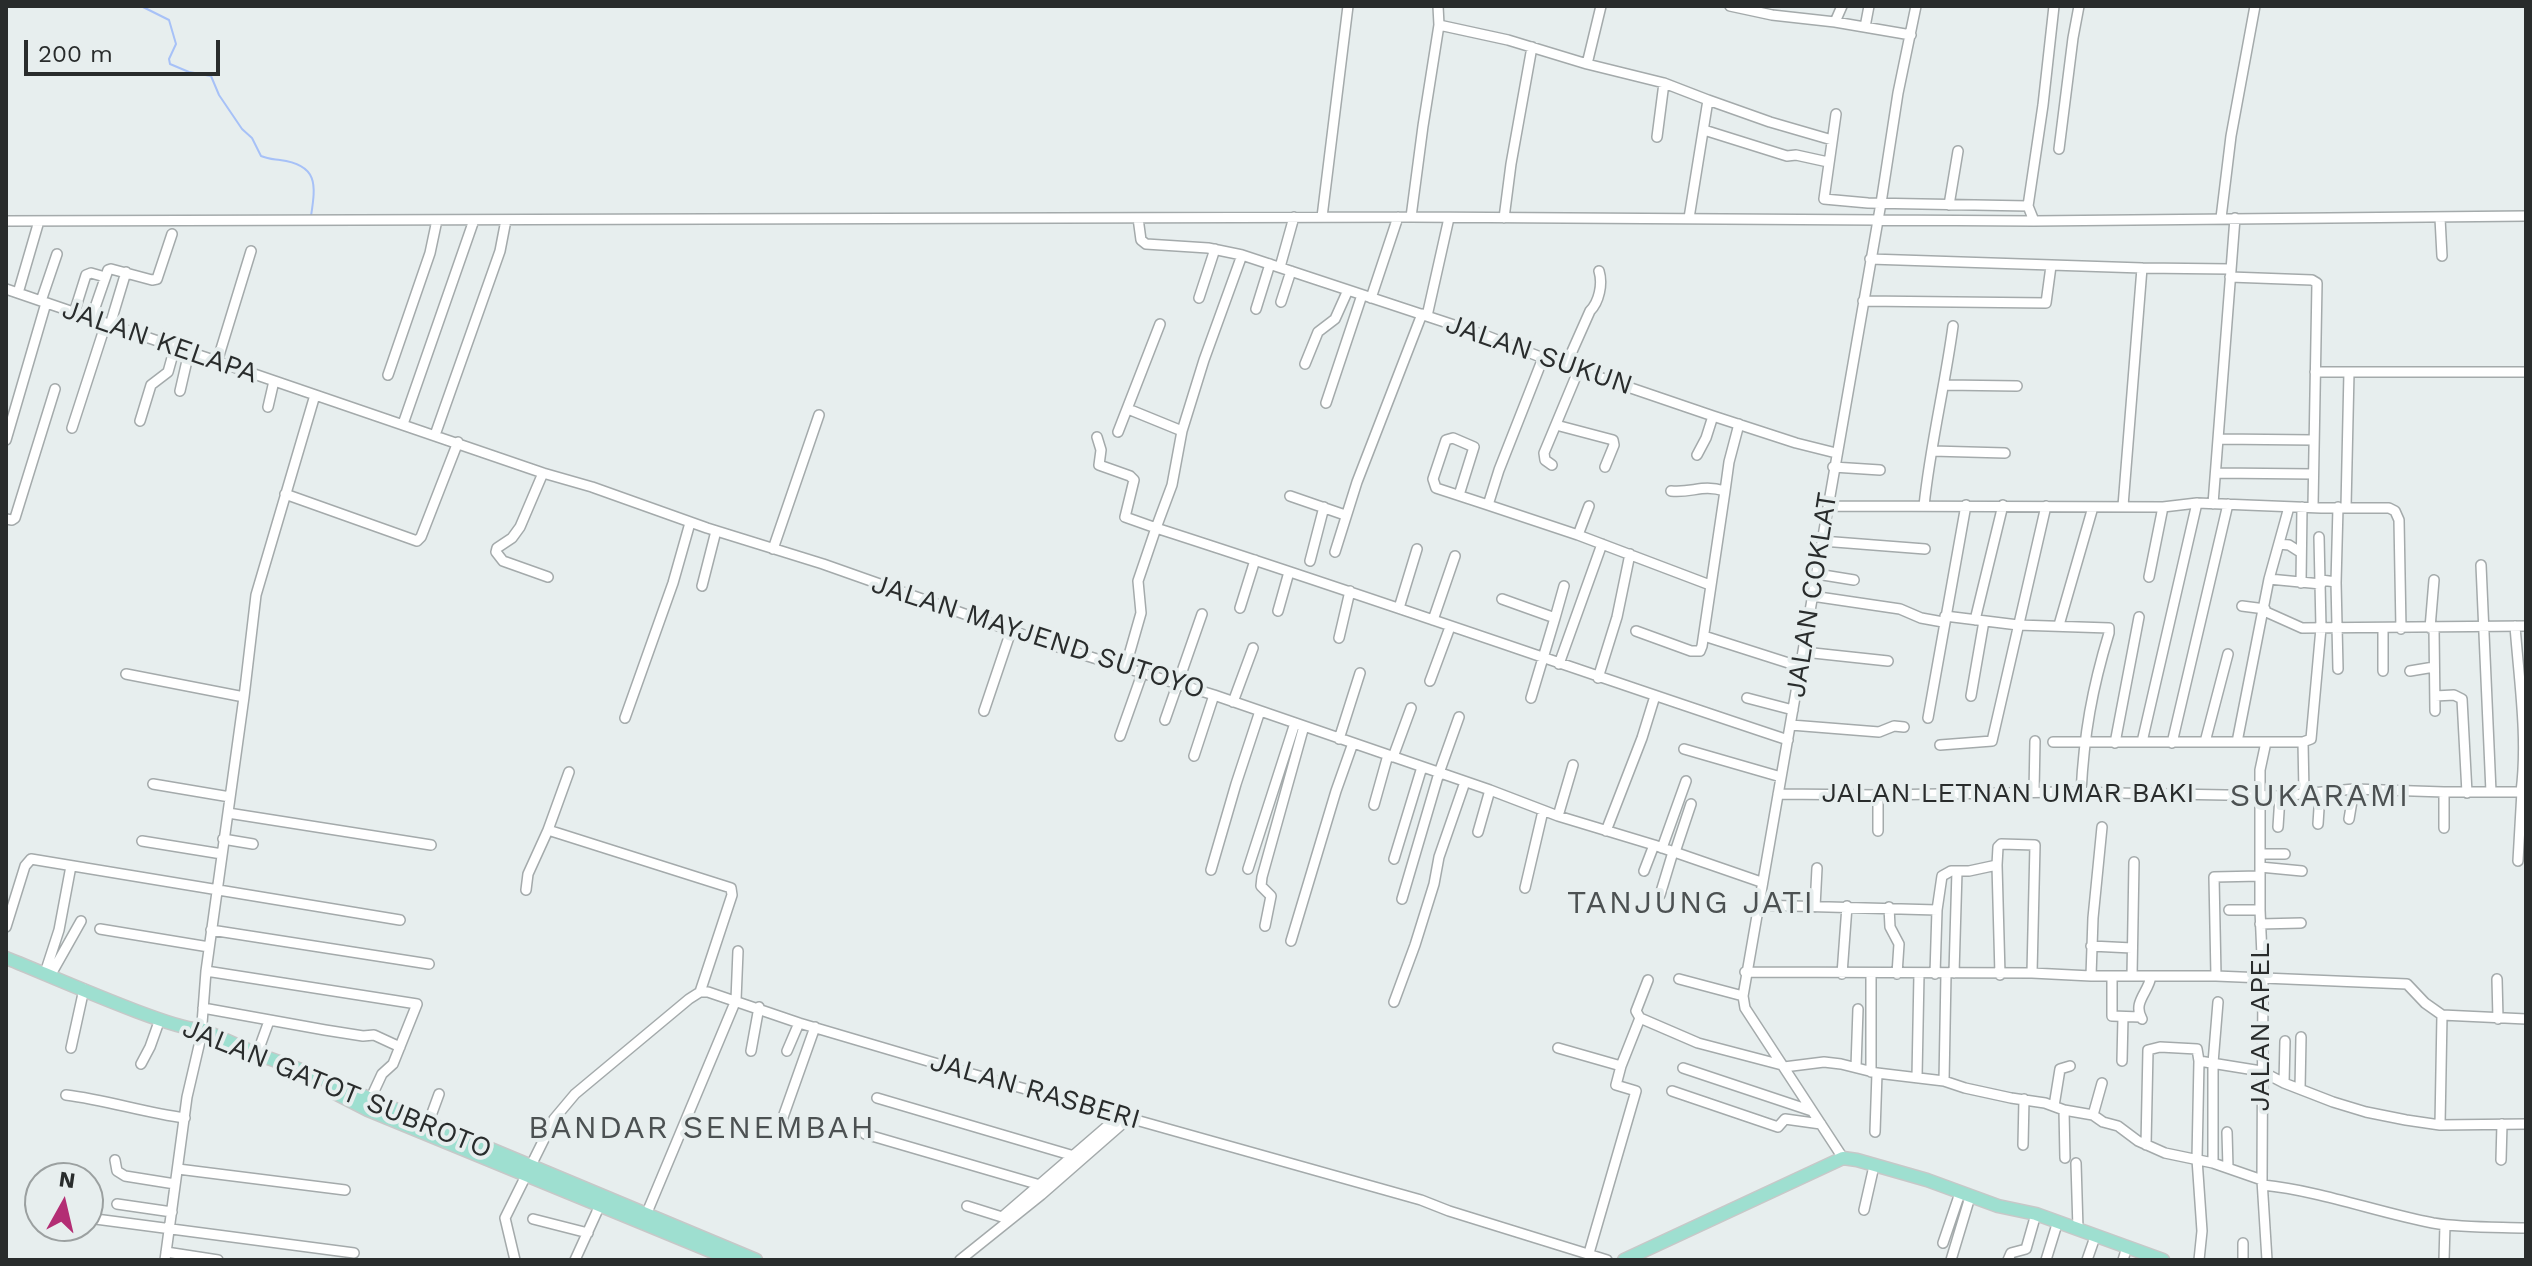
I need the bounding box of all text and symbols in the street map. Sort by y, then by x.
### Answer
scale bar [28,24,224,74]
text: 200 m [38,40,113,68]
street label: JALAN KELAPA [58,293,262,391]
street label: JALAN SUKUN [1441,307,1637,403]
street label: JALAN COKLAT [1779,490,1845,700]
street label: JALAN MAYJEND SUTOYO [867,567,1209,707]
street label: JALAN LETNAN UMAR BAKI [1821,777,2195,811]
district label: SUKARAMI [2230,778,2410,816]
district label: TANJUNG JATI [1567,885,1815,923]
street label: JALAN APEL [2244,942,2278,1112]
street label: JALAN GATOT SUBROTO [178,1012,496,1166]
street label: JALAN RASBERI [926,1045,1144,1137]
district label: BANDAR SENEMBAH [528,1110,876,1148]
north arrow [24,1162,104,1242]
text: N [57,1166,77,1193]

